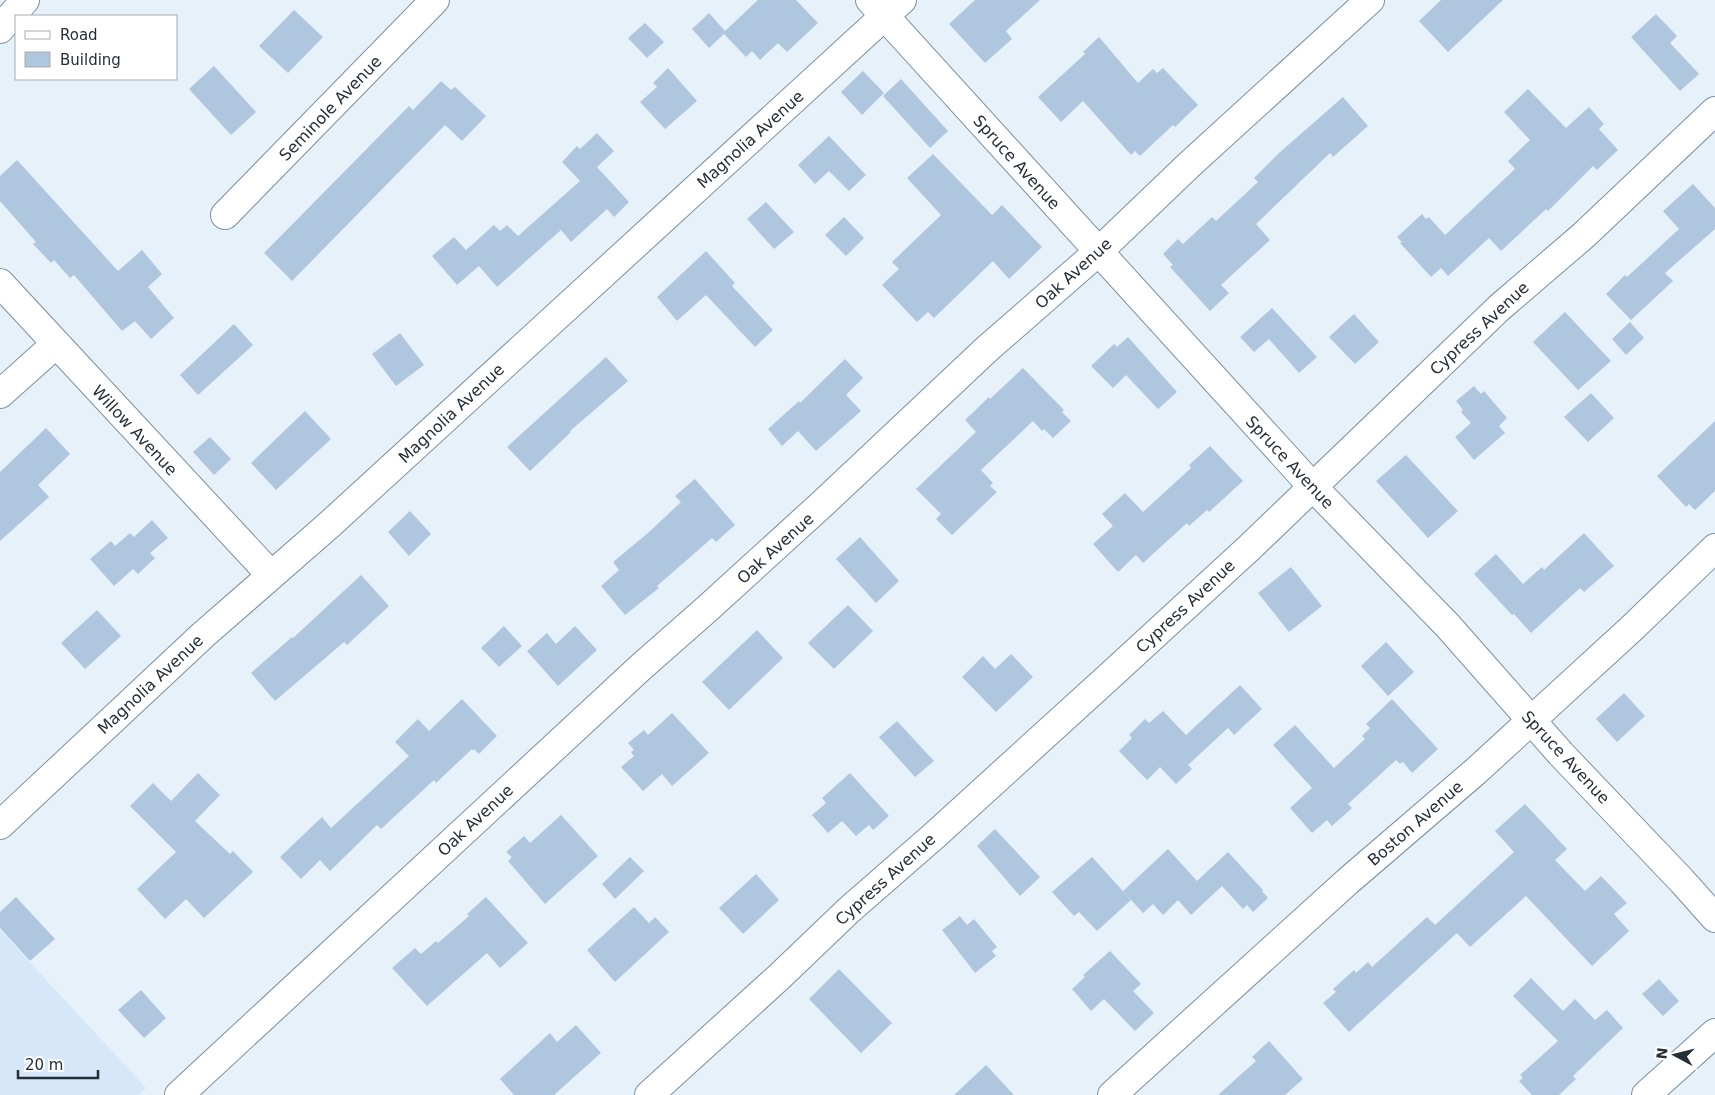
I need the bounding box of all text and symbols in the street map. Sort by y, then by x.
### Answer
legend [15,15,178,80]
text: Road [60,26,98,44]
text: Building [60,51,121,69]
street label: Seminole Avenue [275,52,385,165]
street label: Magnolia Avenue [693,87,808,192]
street label: Spruce Avenue [969,111,1064,213]
street label: Oak Avenue [1031,234,1115,313]
street label: Cypress Avenue [1426,278,1533,379]
street label: Magnolia Avenue [395,360,508,467]
street label: Willow Avenue [88,381,181,479]
street label: Spruce Avenue [1242,412,1338,513]
street label: Oak Avenue [733,509,817,588]
street label: Cypress Avenue [1132,556,1239,657]
street label: Magnolia Avenue [94,631,207,738]
street label: Spruce Avenue [1518,707,1614,808]
street label: Boston Avenue [1364,777,1467,870]
street label: Oak Avenue [434,781,517,860]
street label: Cypress Avenue [831,829,939,929]
north arrow [1650,1030,1700,1080]
text: N [1653,1047,1671,1060]
scale bar [18,1048,98,1080]
text: 20 m [25,1056,63,1074]

